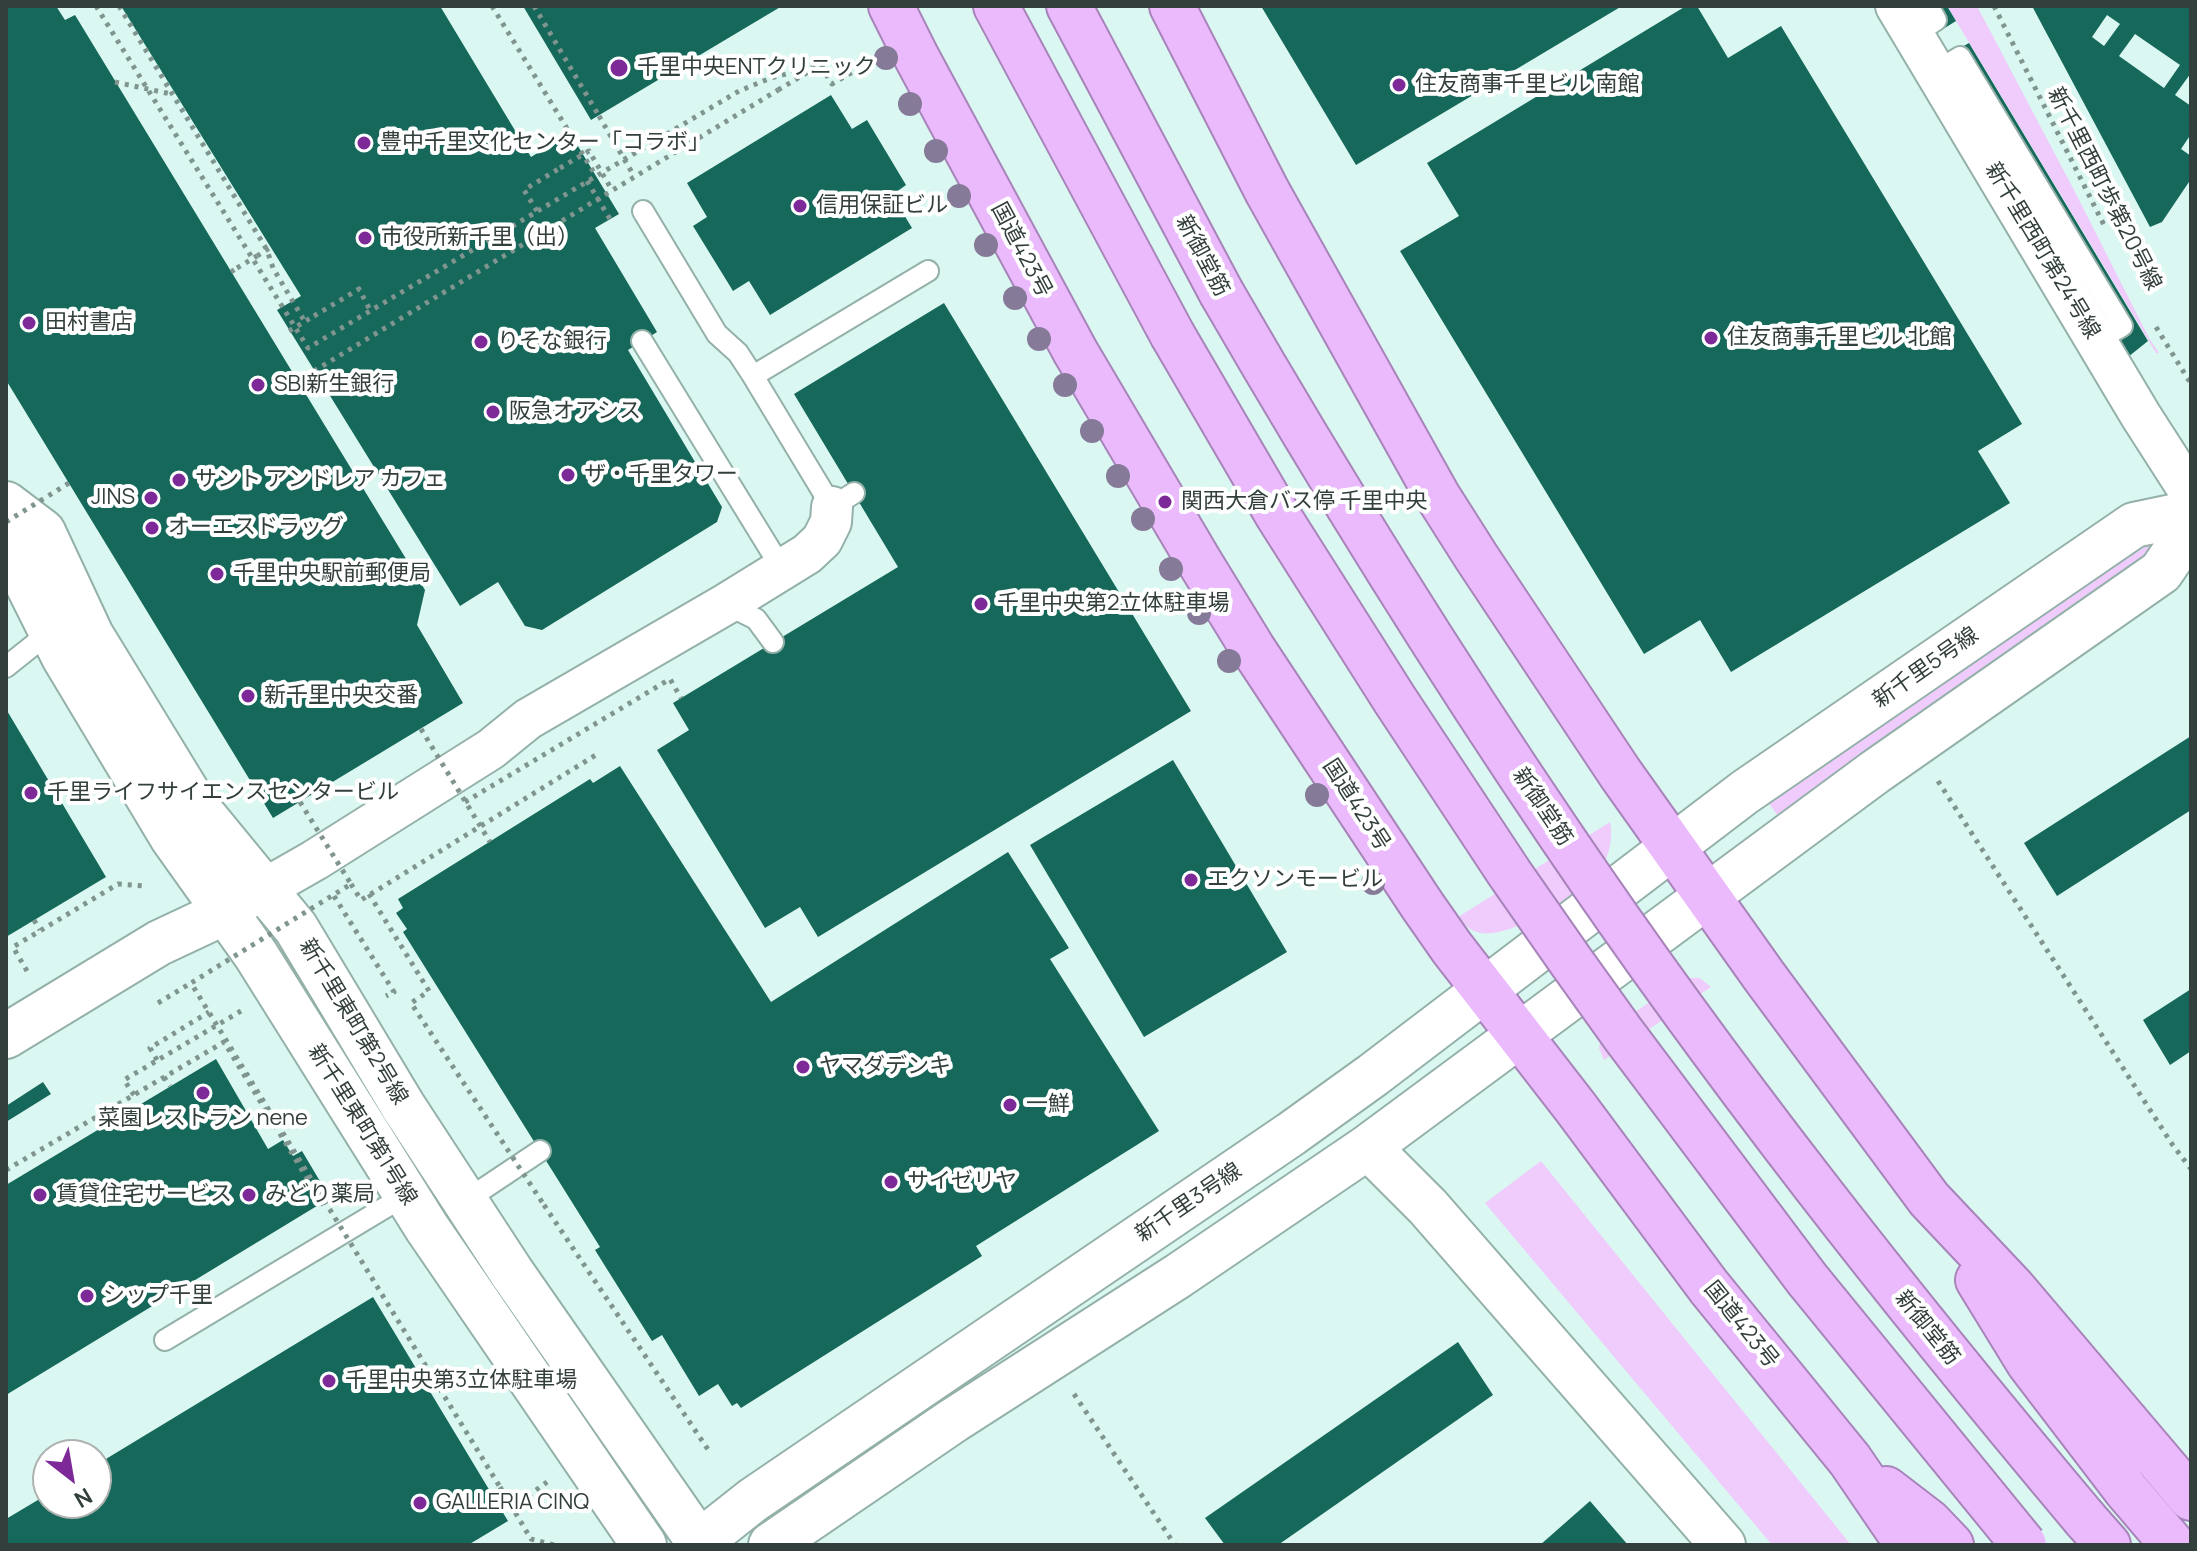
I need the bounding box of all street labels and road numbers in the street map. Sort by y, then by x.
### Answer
street label: 新千里西町歩第20号線 [2041,83,2167,295]
street label: 新千里西町第24号線 [1979,158,2105,344]
street label: 国道423号 [985,198,1057,302]
street label: 新御堂筋 [1170,211,1234,301]
street label: 新千里5号線 [1868,622,1984,714]
street label: 国道423号 [1317,754,1395,856]
street label: 新御堂筋 [1506,763,1578,851]
street label: 新千里東町第2号線 [293,934,413,1110]
street label: 新千里東町第1号線 [302,1040,422,1210]
street label: 新千里3号線 [1131,1158,1247,1248]
street label: 国道423号 [1698,1276,1784,1374]
street label: 新御堂筋 [1889,1285,1965,1371]

